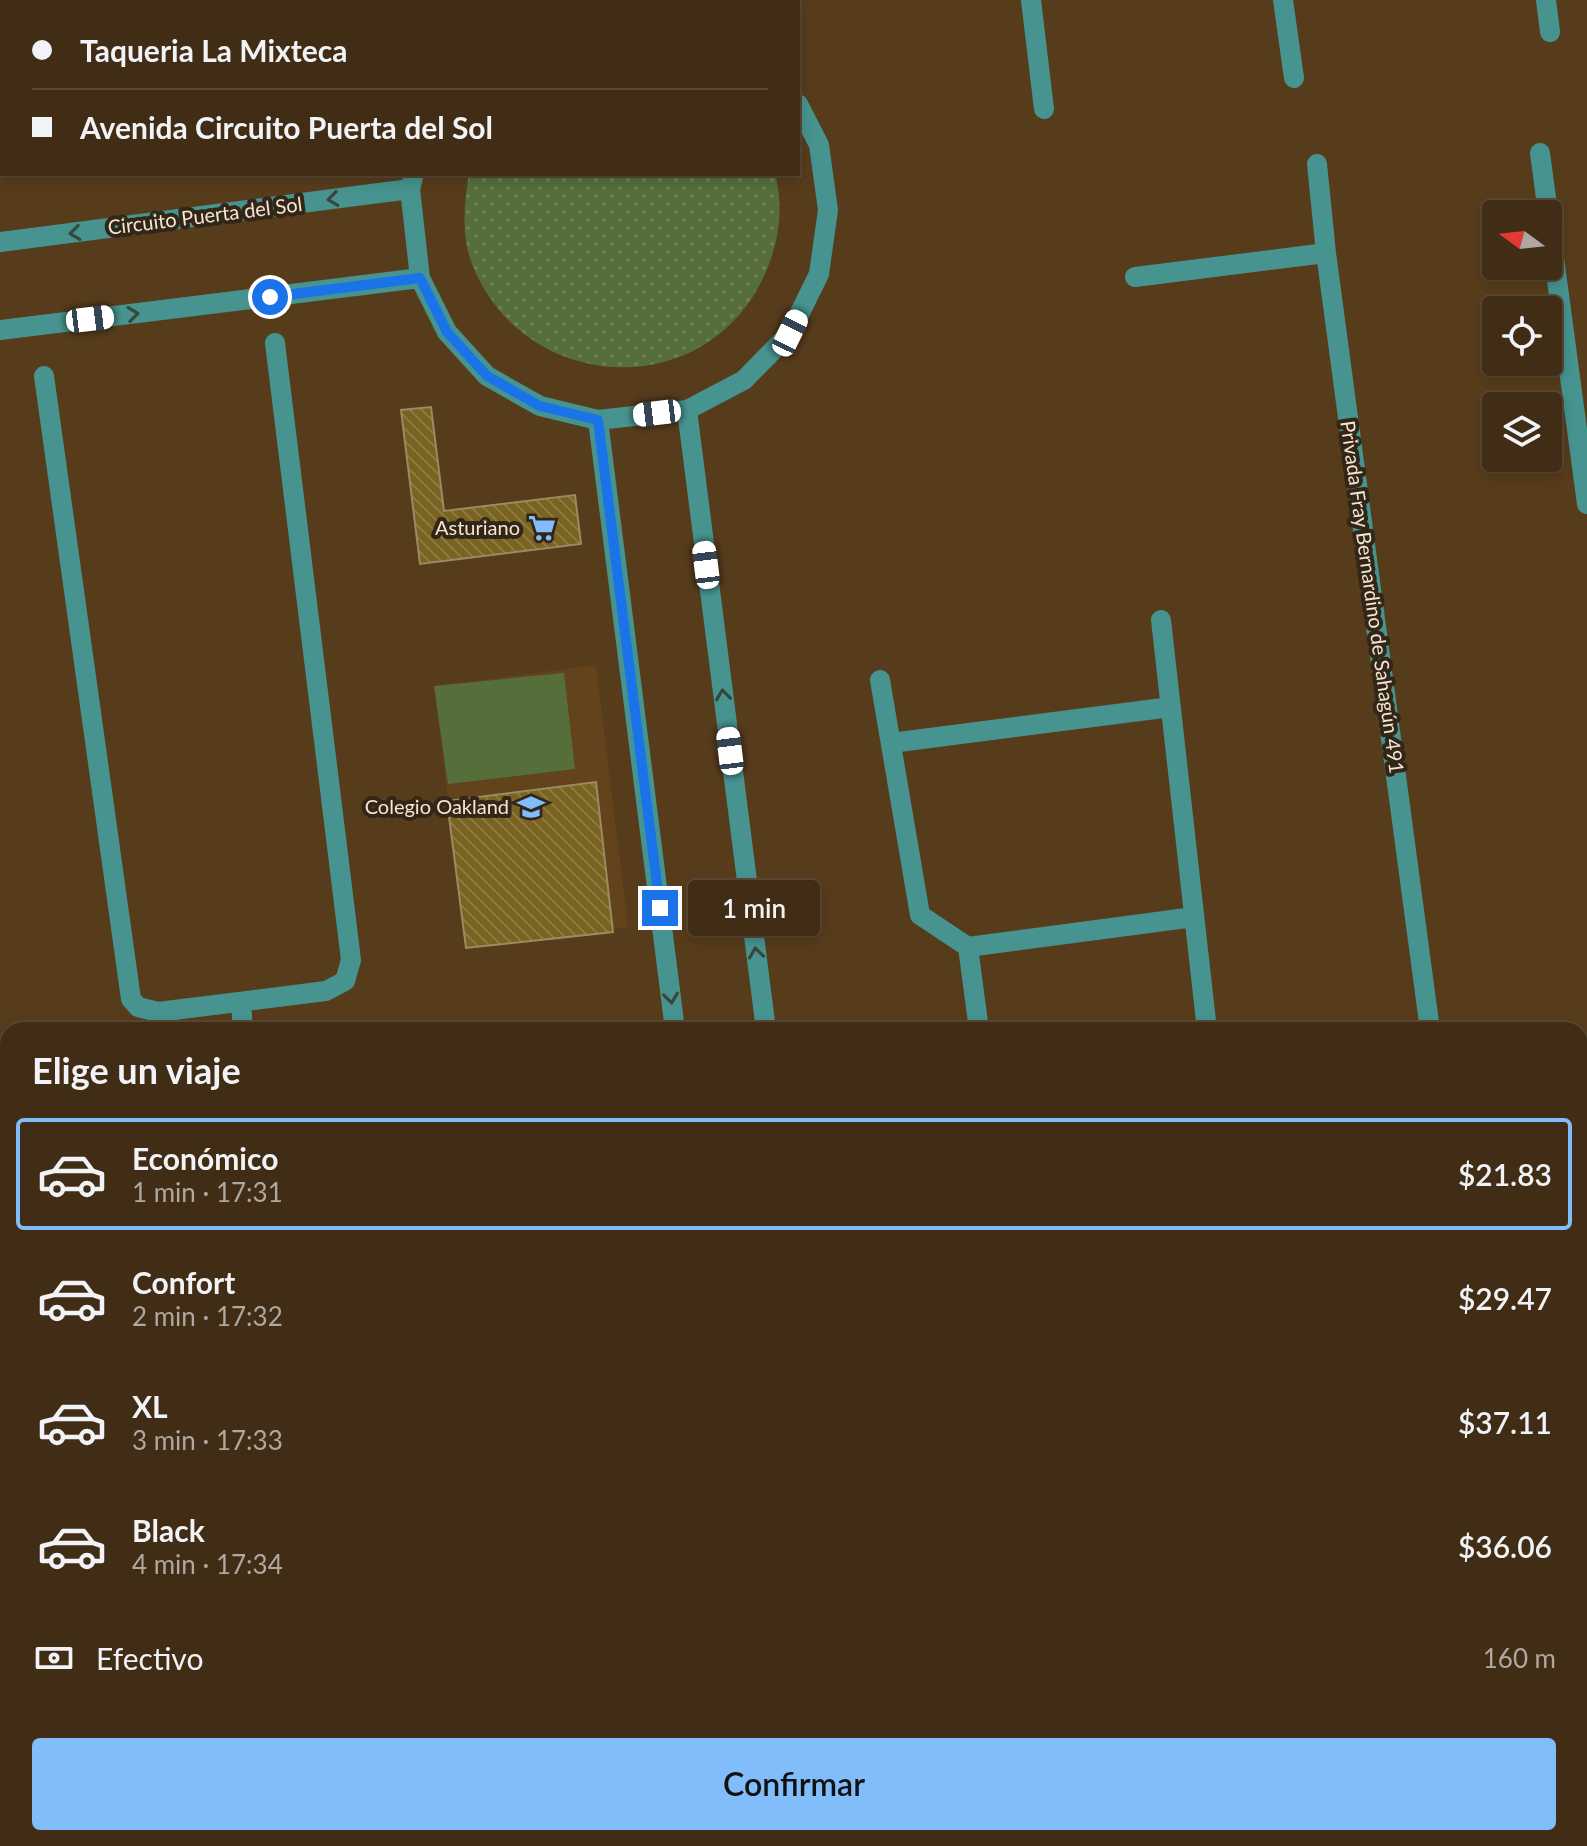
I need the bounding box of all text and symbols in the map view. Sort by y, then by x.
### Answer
text: Taqueria La Mixteca [80,32,347,68]
text: Avenida Circuito Puerta del Sol [80,109,493,145]
street label: Circuito Puerta del Sol [106,191,303,239]
one-way arrow [326,191,339,208]
north arrow [1482,200,1562,280]
map controls [1482,200,1562,472]
one-way arrow [68,224,81,241]
route start [252,279,288,315]
button: locate [1482,296,1562,376]
car [65,304,115,334]
one-way arrow [126,306,140,323]
car [769,306,811,360]
button: layers [1482,392,1562,472]
car [632,398,682,428]
street label: Privada Fray Bernardino de Sahagún 491 [1336,419,1410,775]
supermarket icon: Asturiano [527,513,557,543]
place label: Asturiano [435,515,520,539]
car [691,540,721,590]
one-way arrow [715,688,732,702]
car [715,726,745,776]
school or university icon: Colegio Oakland [516,792,546,822]
place label: Colegio Oakland [365,794,509,818]
callout: 1 min [688,880,820,936]
route end [642,890,678,926]
text: 1 min [722,892,786,924]
one-way arrow [748,946,765,960]
one-way arrow [662,991,679,1005]
text: Elige un viaje [32,1048,241,1092]
icon: car [36,1138,108,1210]
text: Económico [132,1140,278,1176]
text: $21.83 [1458,1156,1552,1192]
text: 1 min · 17:31 [132,1176,283,1208]
icon: car [36,1262,108,1334]
text: Confort [132,1264,235,1300]
text: $29.47 [1458,1280,1552,1316]
text: 2 min · 17:32 [132,1300,283,1332]
icon: car [36,1386,108,1458]
text: XL [132,1388,168,1424]
text: $37.11 [1458,1404,1552,1440]
text: 3 min · 17:33 [132,1424,283,1456]
icon: car [36,1510,108,1582]
text: Black [132,1512,205,1548]
text: $36.06 [1458,1528,1552,1564]
text: 4 min · 17:34 [132,1548,283,1580]
icon: cash [32,1636,76,1680]
text: Efectivo [96,1640,203,1676]
text: 160 m [1483,1642,1556,1674]
button: Confirmar [32,1738,1556,1830]

